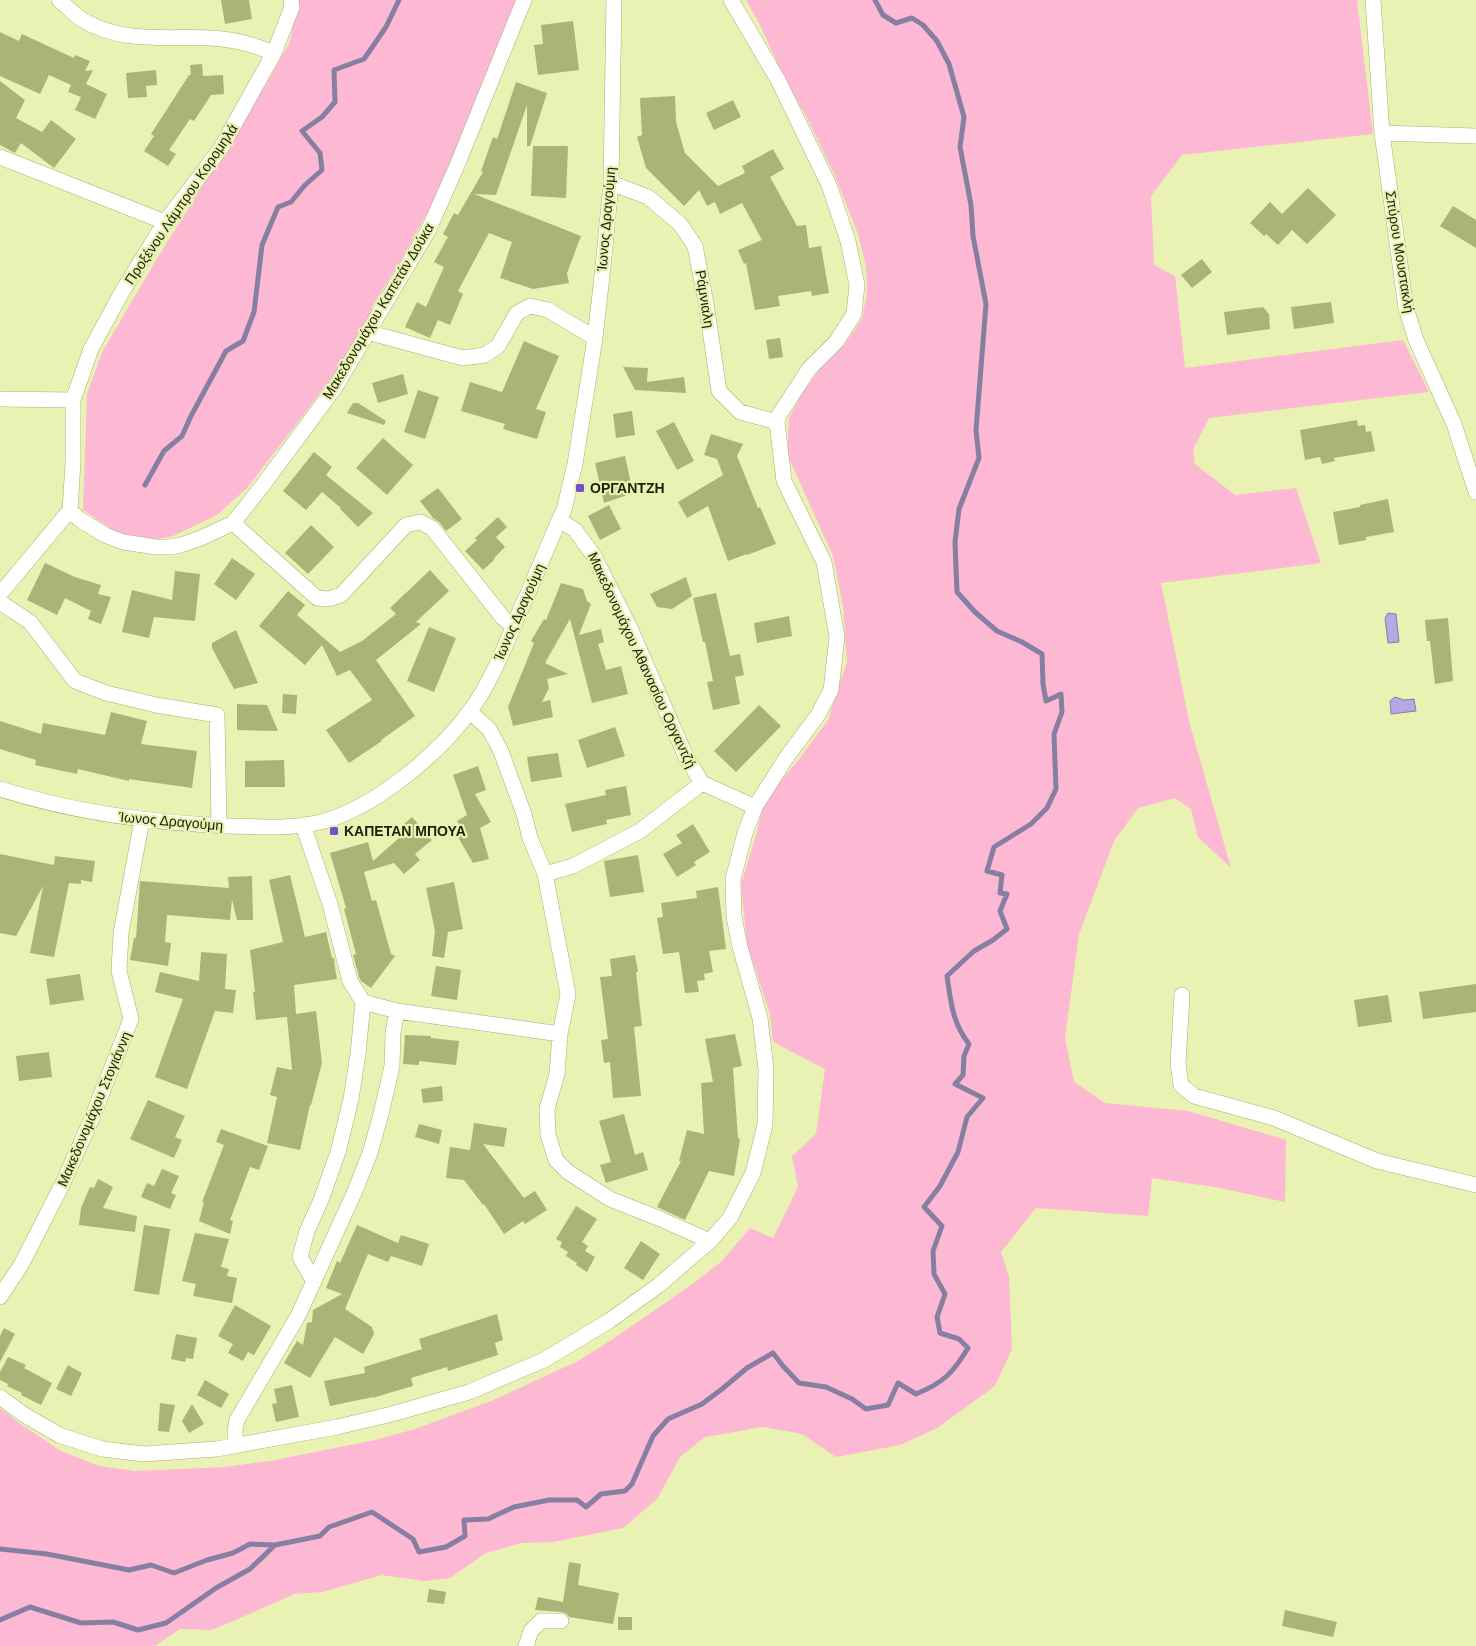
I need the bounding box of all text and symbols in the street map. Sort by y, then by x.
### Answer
street label: Προξένου Λάμπρου Κορομηλά [121,121,241,287]
street label: Ίωνος Δραγούμη [593,166,619,273]
street label: Σπύρου Μουστακλή [1382,190,1418,314]
street label: Μακεδονομάχου Καπετάν Δούκα [319,220,437,402]
street label: Ράμνιαλη [693,269,717,329]
place label: ΟΡΓΑΝΤΖΗ [590,480,665,496]
marker: ΟΡΓΑΝΤΖΗ [574,482,586,494]
street label: Μακεδονομάχου Αθανασίου Οργαντζή [585,549,699,771]
street label: Ίωνος Δραγούμη [490,561,548,664]
street label: Ίωνος Δραγούμη [117,808,224,834]
place label: ΚΑΠΕΤΑΝ ΜΠΟΥΑ [344,823,466,839]
marker: ΚΑΠΕΤΑΝ ΜΠΟΥΑ [328,825,340,837]
street label: Μακεδονομάχου Στογιάννη [54,1029,134,1189]

